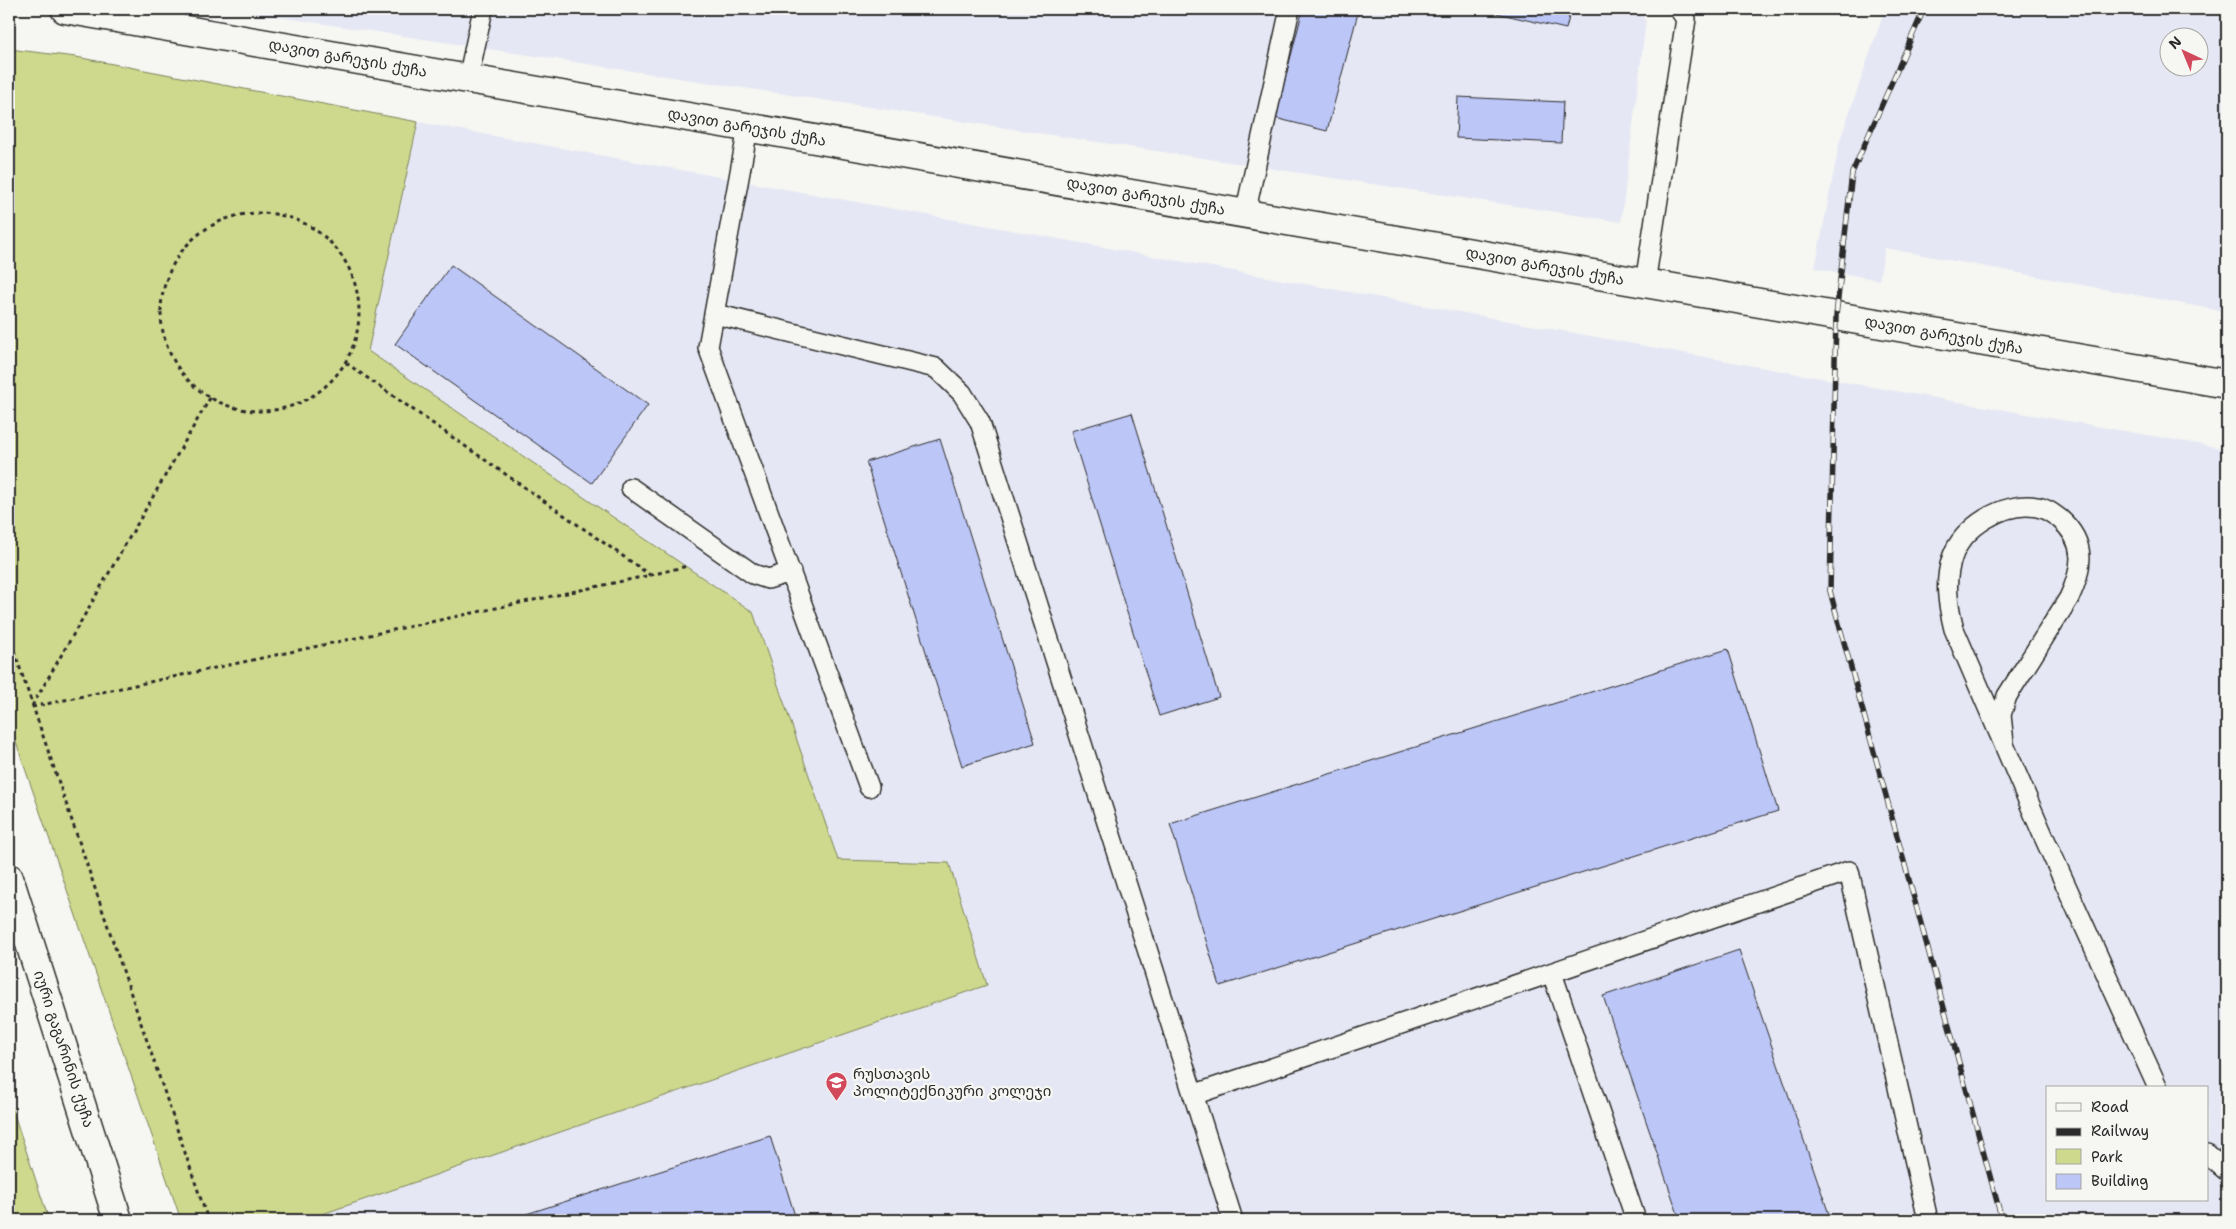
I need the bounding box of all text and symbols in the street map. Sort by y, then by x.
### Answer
north arrow [2158,28,2208,78]
text: N [2165,32,2185,53]
street label: დავით გარეჯის ქუჩა [267,34,429,82]
street label: დავით გარეჯის ქუჩა [666,103,828,151]
street label: დავით გარეჯის ქუჩა [1065,172,1227,220]
street label: დავით გარეჯის ქუჩა [1464,242,1626,290]
street label: დავით გარეჯის ქუჩა [1863,311,2025,359]
street label: იური გაგარინის ქუჩა [29,968,99,1130]
place label: რუსთავის პოლიტექნიკური კოლეჯი [853,1064,1051,1101]
school or university icon: რუსთავის პოლიტექნიკური კოლეჯი [825,1071,849,1102]
legend [2046,1086,2208,1202]
text: Road [2091,1097,2129,1117]
text: Railway [2091,1121,2149,1141]
text: Park [2091,1147,2123,1167]
text: Building [2091,1171,2148,1191]

